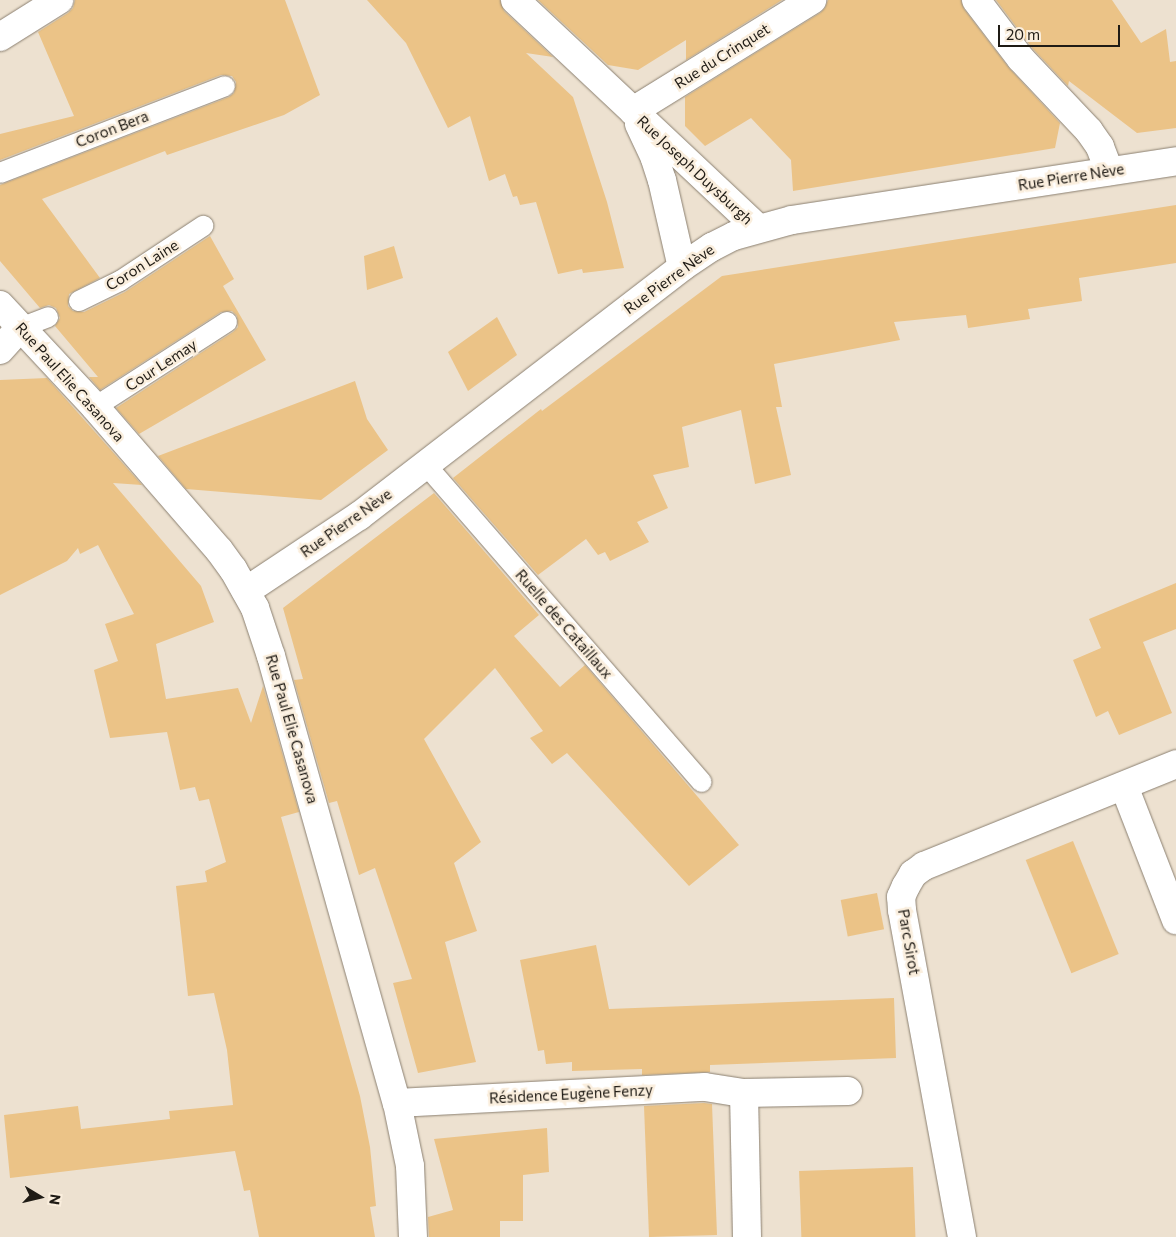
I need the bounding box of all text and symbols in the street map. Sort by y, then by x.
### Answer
scale bar [1001,15,1124,47]
street label: Rue du Crinquet [671,20,773,92]
text: 20 m [1006,25,1040,43]
street label: Coron Bera [73,107,151,151]
street label: Rue Joseph Duysburgh [634,112,756,228]
street label: Rue Pierre Nève [1017,160,1125,194]
street label: Coron Laine [102,236,182,294]
street label: Rue Pierre Nève [620,240,718,318]
street label: Rue Paul Elie Casanova [12,319,128,445]
street label: Cour Lemay [122,335,200,395]
street label: Rue Pierre Nève [297,485,395,561]
street label: Ruelle des Cataillaux [512,566,616,682]
street label: Rue Paul Elie Casanova [262,652,322,806]
street label: Parc Sirot [894,908,924,976]
street label: Résidence Eugène Fenzy [489,1081,653,1107]
north arrow [15,1172,65,1222]
text: N [46,1193,65,1206]

